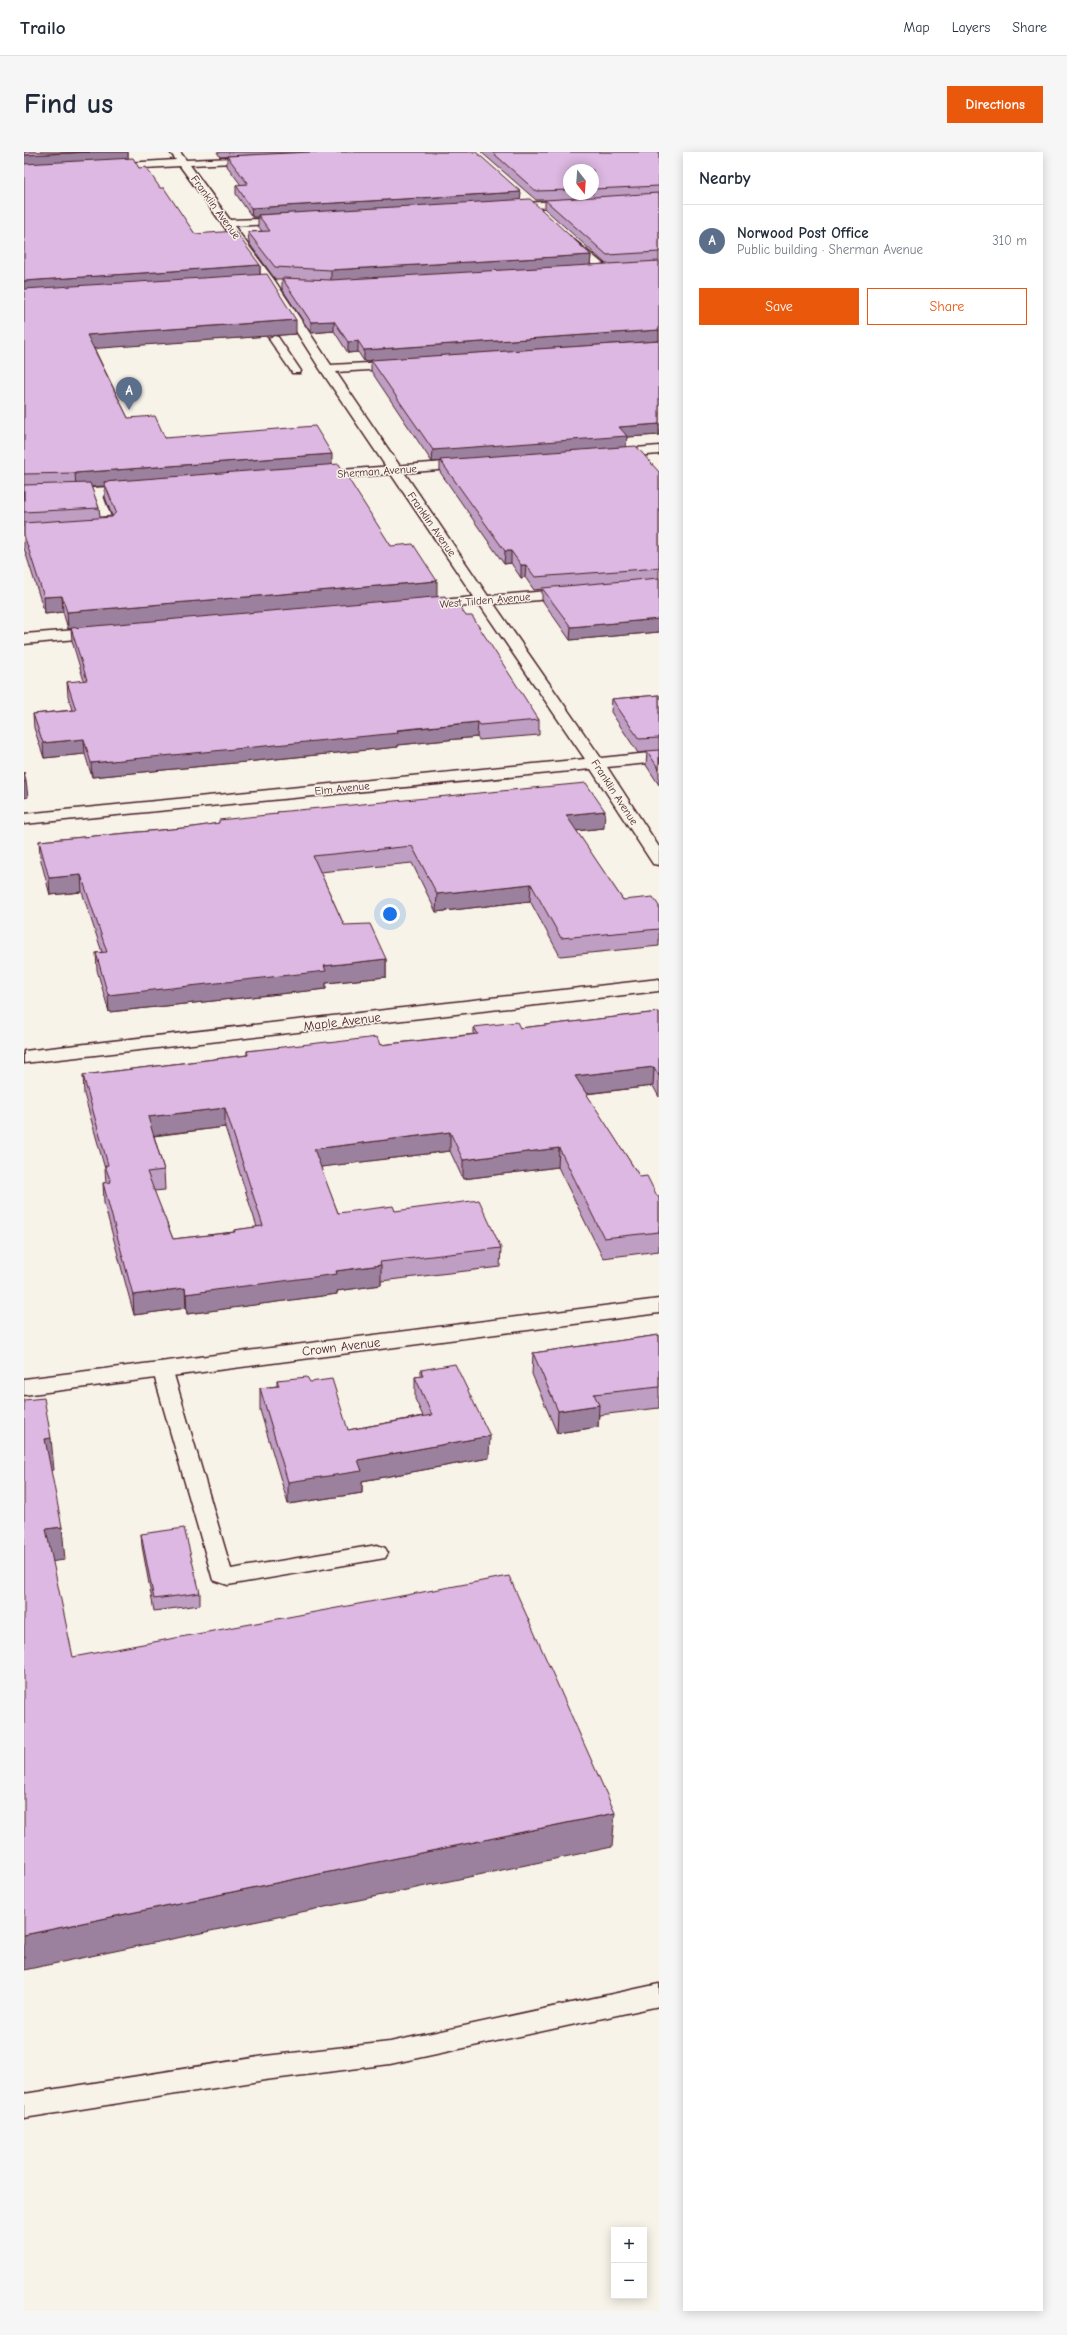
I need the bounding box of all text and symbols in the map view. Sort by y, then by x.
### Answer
text: Trailo [20,17,66,39]
text: Map [903,19,930,36]
text: Layers [952,19,990,36]
text: Share [1012,19,1047,36]
button: Directions [947,86,1043,123]
text: Find us [24,88,113,120]
north arrow [563,164,599,200]
text: Nearby [699,169,750,188]
street label: Franklin Avenue [188,173,243,242]
text: Norwood Post Office [737,224,869,242]
text: A [708,233,716,248]
text: 310 m [992,233,1027,248]
text: Public building · Sherman Avenue [737,242,923,257]
button: Save [699,288,859,325]
button: Share [867,288,1027,325]
pin: A [116,377,142,410]
street label: Sherman Avenue [337,462,418,481]
street label: Franklin Avenue [405,490,459,559]
street label: West Tilden Avenue [439,590,531,611]
street label: Franklin Avenue [589,757,641,828]
street label: Elm Avenue [314,779,371,798]
your location [380,904,400,924]
street label: Maple Avenue [303,1009,382,1034]
street label: Crown Avenue [301,1334,381,1359]
map controls [611,2227,647,2299]
button: + [611,2227,647,2263]
button: − [611,2263,647,2299]

